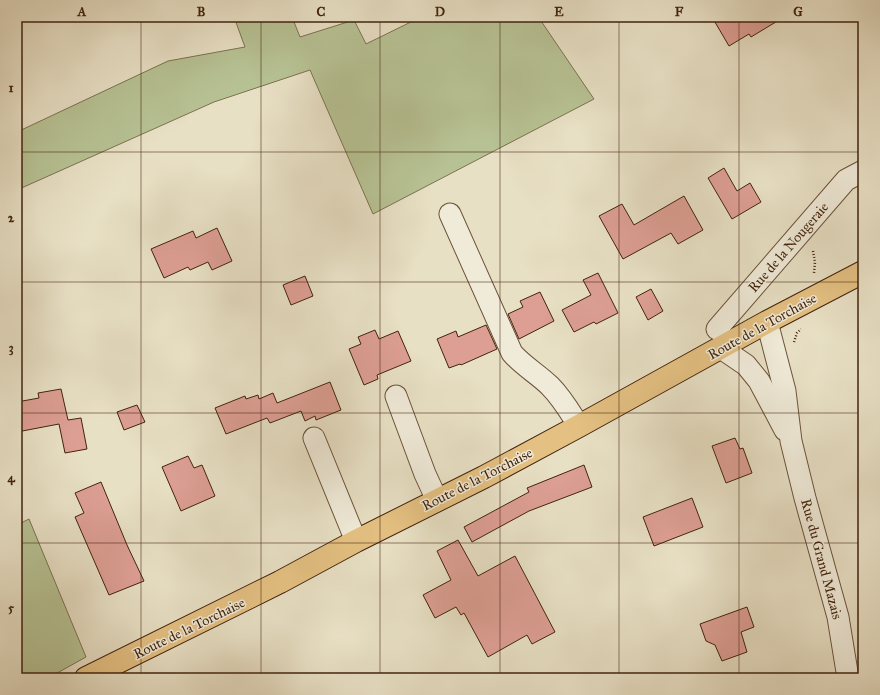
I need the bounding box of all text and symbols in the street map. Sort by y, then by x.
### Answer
text: A [77,4,87,20]
text: B [197,4,206,20]
text: C [317,4,326,20]
text: D [435,4,445,20]
text: E [554,4,564,20]
text: F [675,4,684,20]
text: G [793,4,803,20]
text: 1 [8,80,14,96]
street label: Rue de la Nougeraie [745,199,832,296]
text: 2 [8,210,15,226]
street label: Route de la Torchaise [705,289,820,363]
text: 3 [8,340,14,356]
street label: Route de la Torchaise [419,444,536,515]
text: 4 [7,470,15,486]
street label: Rue du Grand Mazais [797,497,846,621]
street label: Route de la Torchaise [131,594,248,663]
text: 5 [8,600,15,616]

